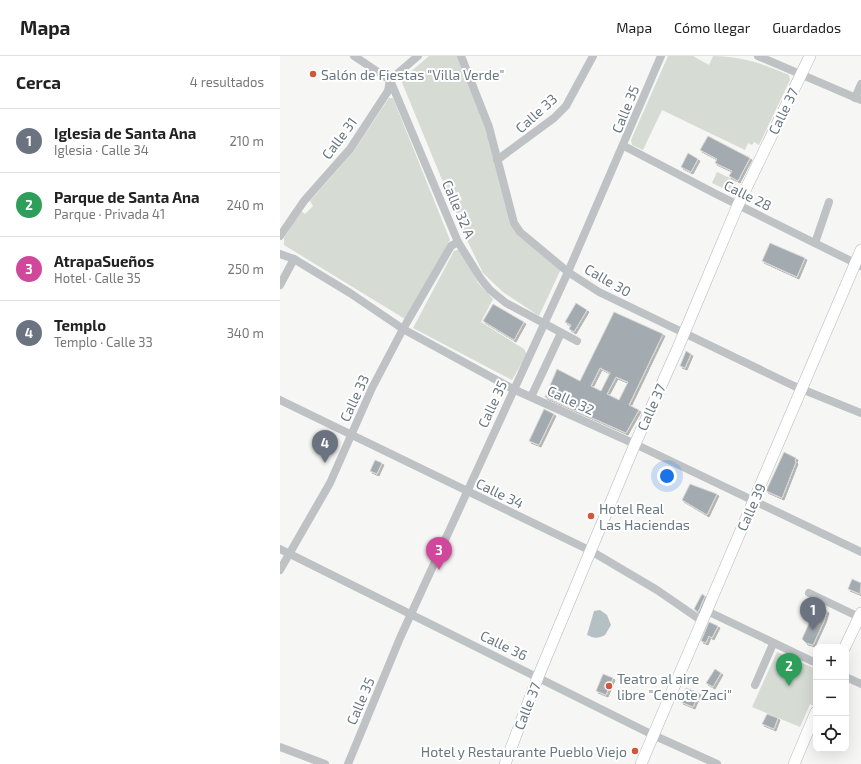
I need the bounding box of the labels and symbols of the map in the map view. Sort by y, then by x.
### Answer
place label: Salón de Fiestas "Villa Verde" [321,66,504,83]
marker: Salón de Fiestas "Villa Verde" [308,69,318,79]
street label: Calle 35 [608,83,642,135]
street label: Calle 37 [764,85,802,137]
street label: Calle 33 [512,90,560,136]
street label: Calle 31 [318,114,360,162]
street label: Calle 28 [721,176,775,214]
street label: Calle 32 A [439,177,479,241]
street label: Calle 30 [582,260,634,300]
street label: Calle 33 [336,372,372,424]
street label: Calle 35 [474,378,510,430]
street label: Calle 37 [633,381,669,433]
street label: Calle 32 [545,382,597,418]
pin: 4 [312,430,338,463]
your location [657,466,677,486]
street label: Calle 34 [473,474,527,512]
street label: Calle 39 [733,481,769,533]
place label: Hotel Real Las Haciendas [599,500,690,533]
marker: Hotel Real Las Haciendas [586,511,596,521]
pin: 3 [426,537,452,570]
pin: 1 [800,597,826,630]
street label: Calle 36 [478,626,530,664]
pin: 2 [776,653,802,686]
place label: Teatro al aire libre "Cenote Zaci" [617,670,732,703]
street label: Calle 35 [342,675,378,727]
street label: Calle 37 [510,680,544,732]
marker: Teatro al aire libre "Cenote Zaci" [604,681,614,691]
place label: Hotel y Restaurante Pueblo Viejo [421,743,627,760]
marker: Hotel y Restaurante Pueblo Viejo [630,746,640,756]

